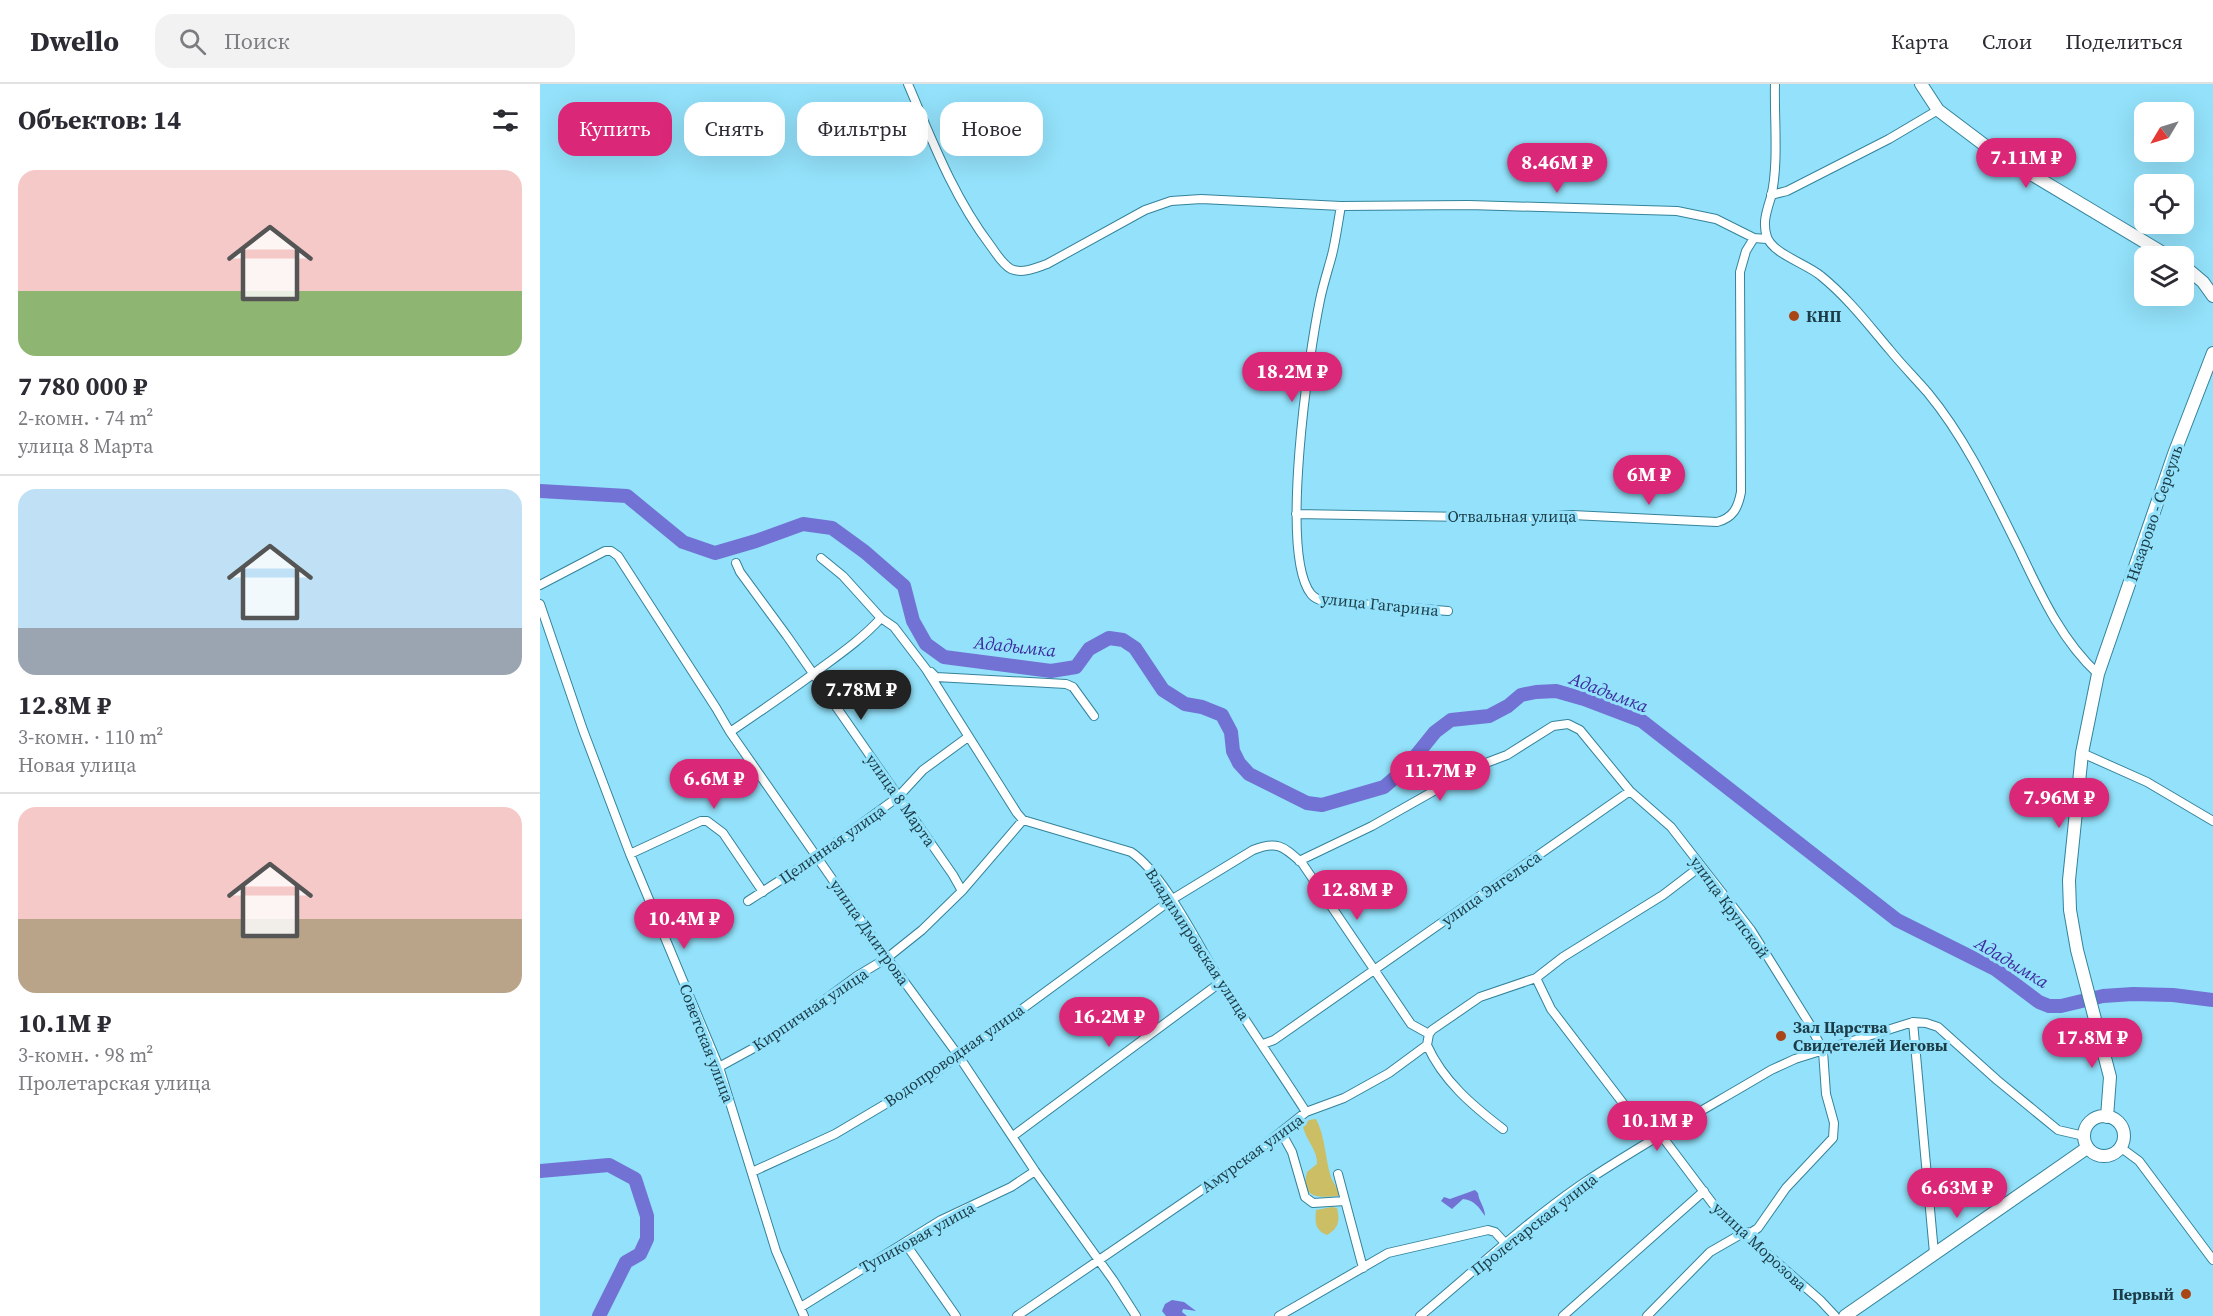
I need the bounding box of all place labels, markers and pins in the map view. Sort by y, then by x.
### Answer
pin: 7.11M ₽ [1971,138,2081,189]
pin: 8.46M ₽ [1502,143,1612,194]
place label: КНП [1806,305,1841,327]
marker: КНП [1787,309,1801,323]
pin: 18.2M ₽ [1237,352,1347,403]
pin: 6M ₽ [1613,455,1685,506]
pin: 7.78M ₽ [806,670,916,721]
pin: 11.7M ₽ [1385,751,1495,802]
pin: 6.6M ₽ [665,759,763,810]
pin: 7.96M ₽ [2004,778,2114,829]
pin: 12.8M ₽ [1302,870,1412,921]
pin: 10.4M ₽ [629,899,739,950]
pin: 16.2M ₽ [1054,997,1164,1048]
place label: Зал Царства Свидетелей Иеговы [1793,1016,1948,1056]
pin: 17.8M ₽ [2037,1018,2147,1069]
marker: Зал Царства Свидетелей Иеговы [1774,1029,1788,1043]
pin: 10.1M ₽ [1602,1101,1712,1152]
pin: 6.63M ₽ [1902,1168,2012,1219]
place label: Первый [2112,1283,2174,1305]
marker: Первый [2179,1287,2193,1301]

